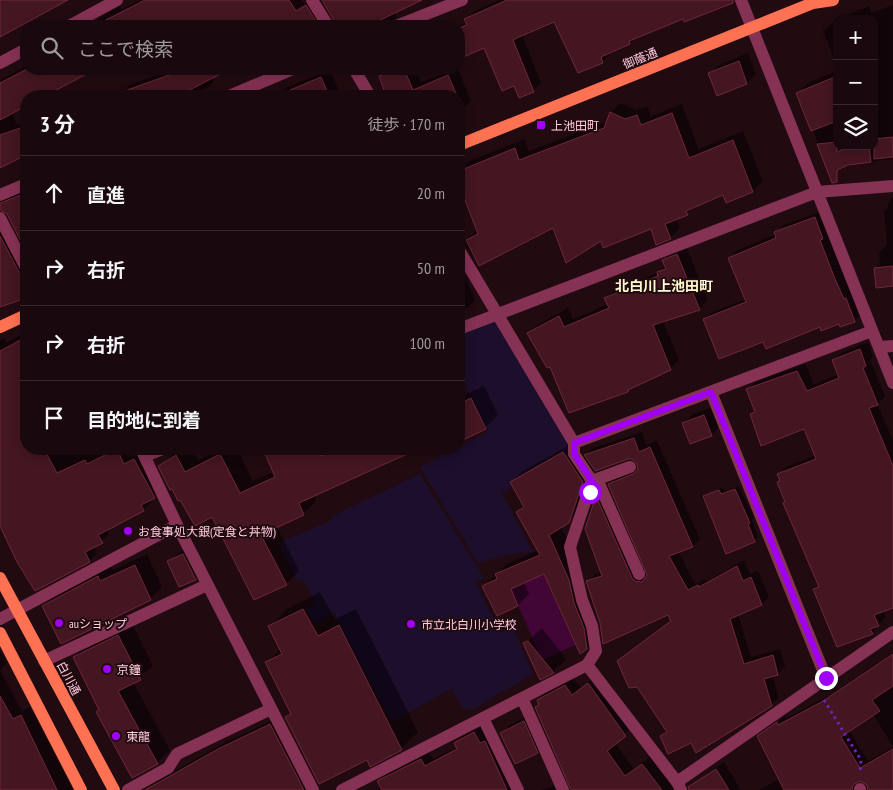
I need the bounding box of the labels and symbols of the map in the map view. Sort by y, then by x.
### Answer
street label: 御蔭通 [620,44,660,72]
place label: 上池田町 [551,118,599,133]
marker: 上池田町 [535,119,547,131]
district label: 北白川上池田町 [615,277,713,295]
route start [579,481,602,504]
place label: お食事処大銀(定食と丼物) [138,524,276,539]
marker: お食事処大銀(定食と丼物) [122,525,134,537]
place label: auショップ [69,616,127,631]
marker: auショップ [53,617,65,629]
place label: 市立北白川小学校 [421,617,517,632]
marker: 市立北白川小学校 [405,618,417,630]
street label: 白川通 [54,659,84,697]
place label: 京鐘 [117,662,141,677]
marker: 京鐘 [101,663,113,675]
route end [815,667,838,690]
place label: 東龍 [126,729,150,744]
marker: 東龍 [110,730,122,742]

